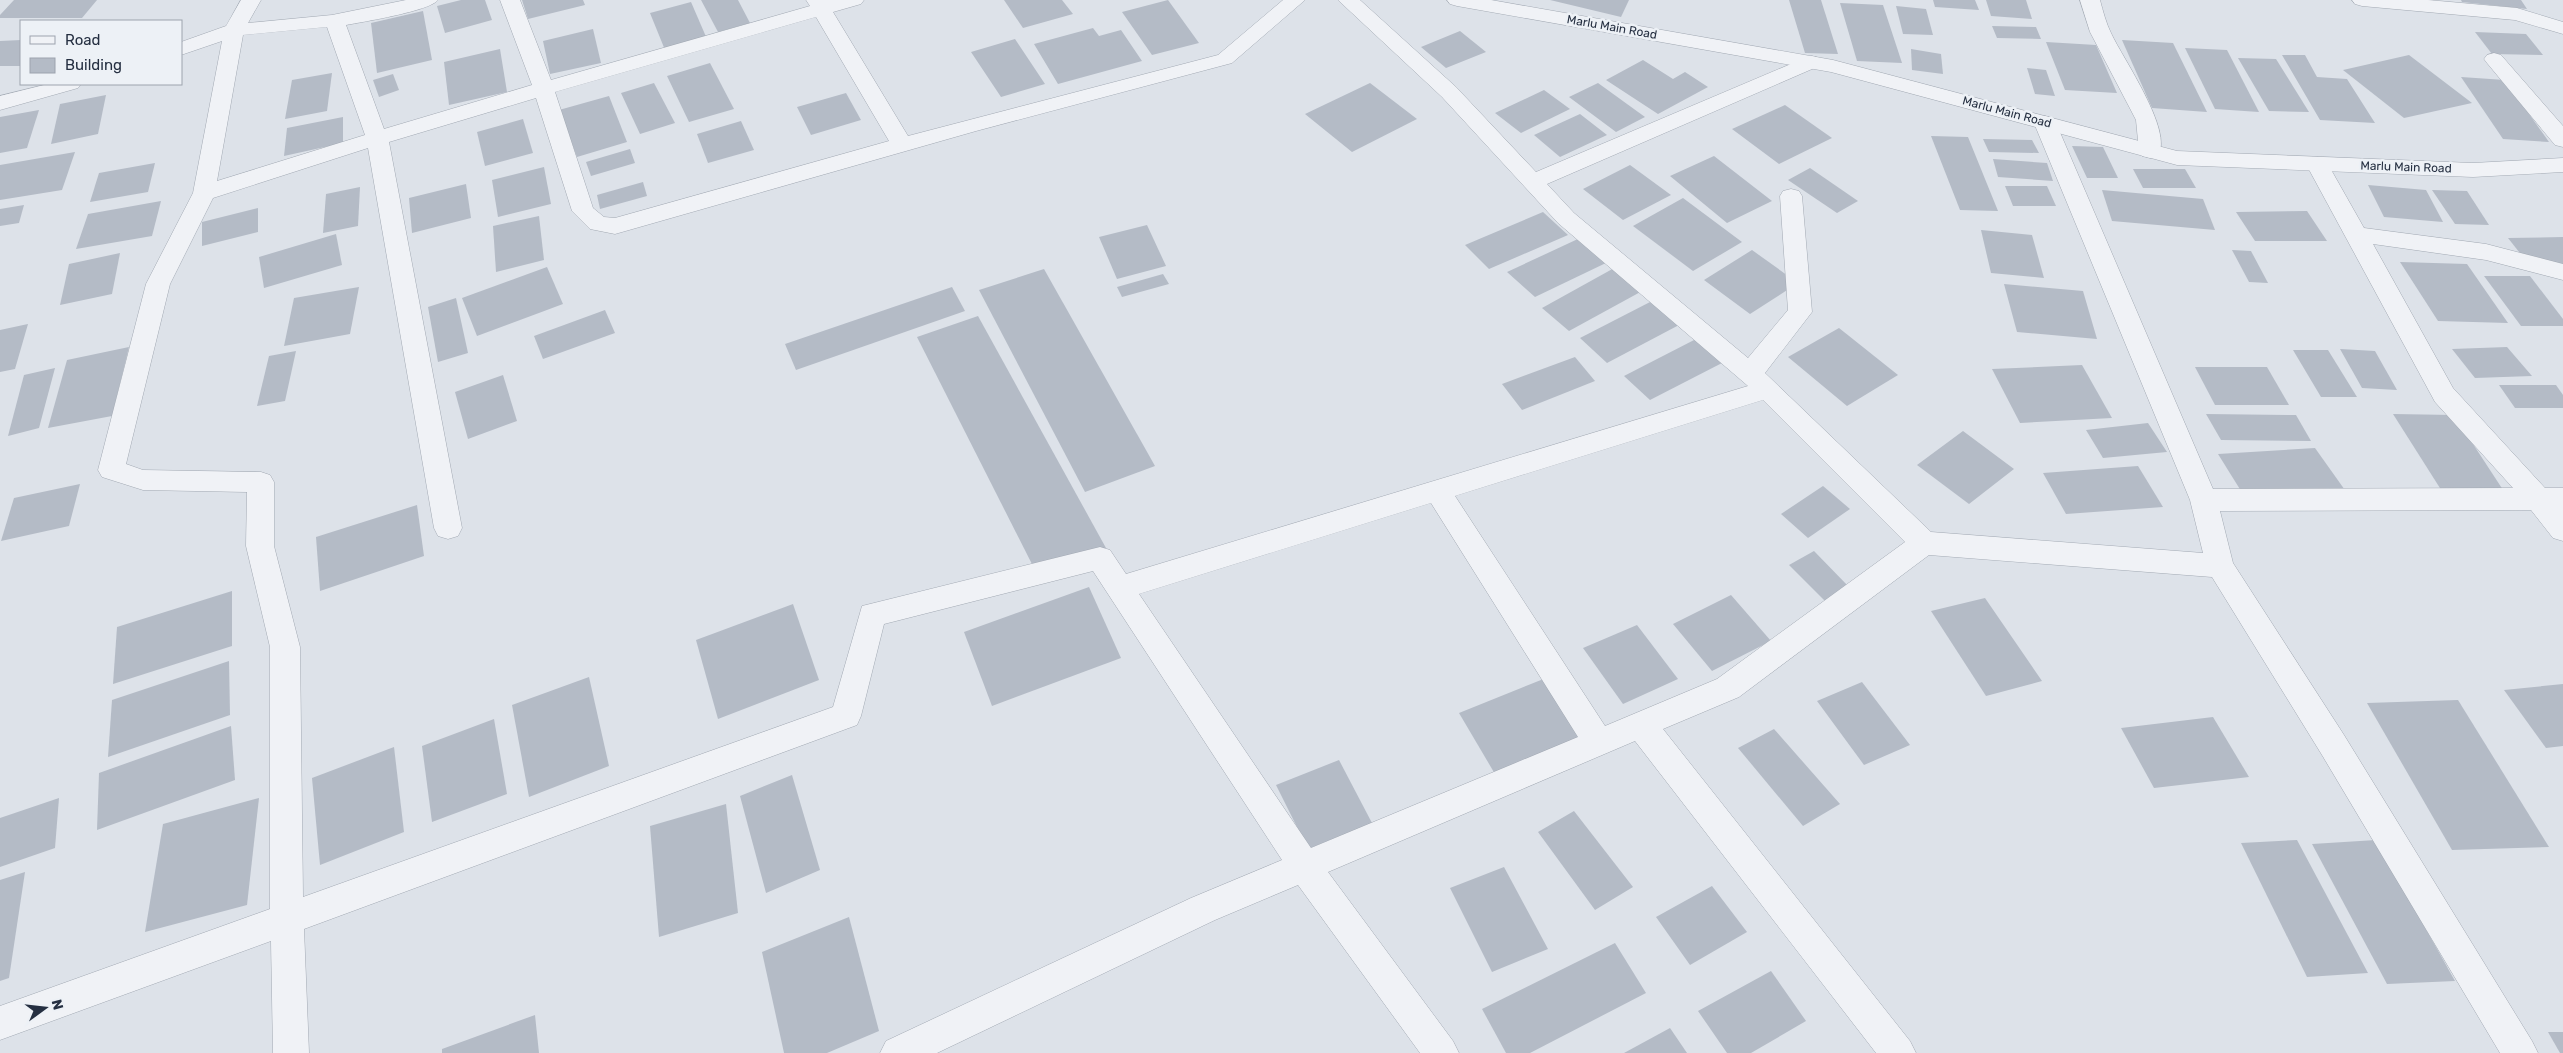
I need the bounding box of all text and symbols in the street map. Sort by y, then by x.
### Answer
street label: Marlu Main Road [1566,12,1658,42]
legend [20,20,182,85]
text: Road [65,31,101,49]
text: Building [65,56,122,74]
street label: Marlu Main Road [1961,93,2053,131]
street label: Marlu Main Road [2360,158,2452,176]
north arrow [20,983,70,1033]
text: N [48,998,67,1012]

